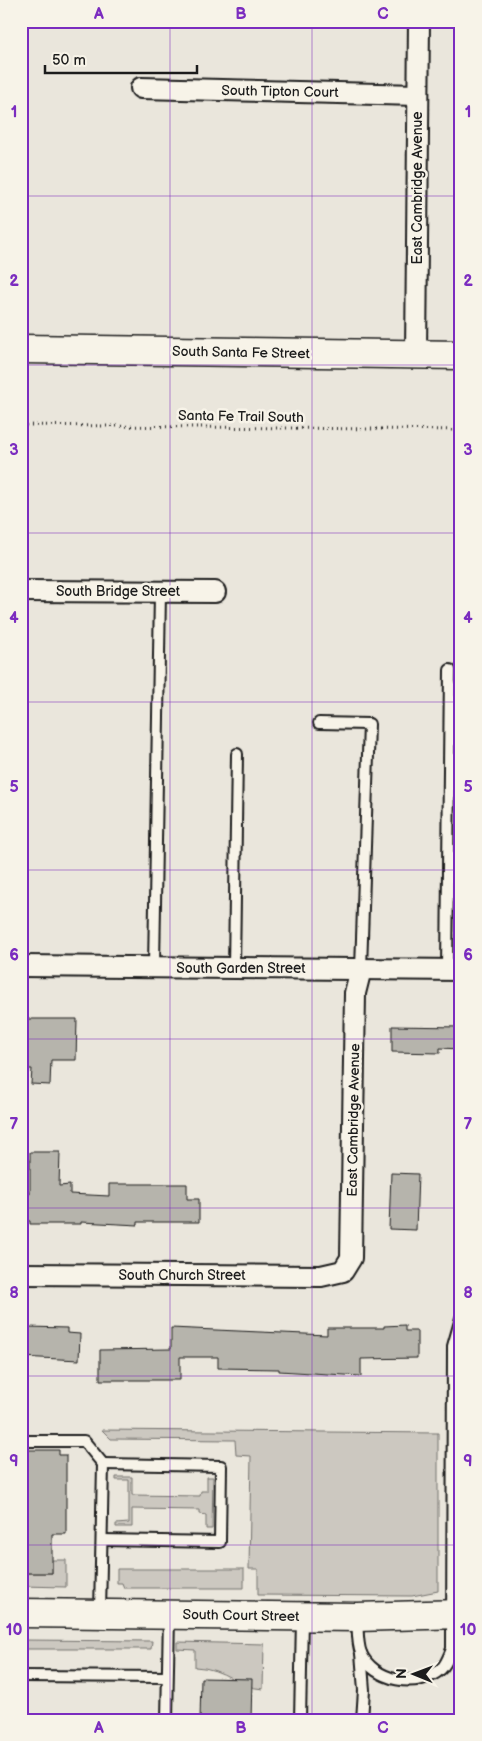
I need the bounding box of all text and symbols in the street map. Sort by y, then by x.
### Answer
text: A [93,5,104,24]
text: B [235,5,247,24]
text: C [377,5,389,24]
scale bar [45,42,198,74]
text: 50 m [52,51,86,70]
street label: South Tipton Court [221,82,339,101]
text: 1 [11,103,17,122]
text: 1 [465,103,471,122]
street label: East Cambridge Avenue [409,111,426,265]
text: 2 [9,272,19,291]
text: 2 [463,272,473,291]
street label: South Santa Fe Street [172,343,311,362]
street label: Santa Fe Trail South [178,407,304,426]
text: 3 [9,441,19,460]
text: 3 [463,441,473,460]
street label: South Bridge Street [56,583,181,600]
text: 4 [9,609,19,628]
text: 4 [463,609,473,628]
text: 5 [9,778,19,797]
text: 5 [463,778,473,797]
text: 6 [9,946,19,965]
text: 6 [463,946,473,965]
street label: South Garden Street [176,960,306,977]
street label: East Cambridge Avenue [344,1043,363,1197]
text: 7 [10,1115,19,1134]
text: 7 [464,1115,473,1134]
street label: South Church Street [118,1267,246,1284]
text: 8 [9,1284,19,1303]
text: 8 [463,1284,473,1303]
text: 9 [9,1452,19,1471]
text: 9 [463,1452,473,1471]
street label: South Court Street [182,1606,300,1625]
text: 10 [6,1621,22,1640]
text: 10 [460,1621,476,1640]
north arrow [390,1648,440,1698]
text: N [393,1668,410,1679]
text: A [93,1719,104,1738]
text: B [235,1719,247,1738]
text: C [377,1719,389,1738]

